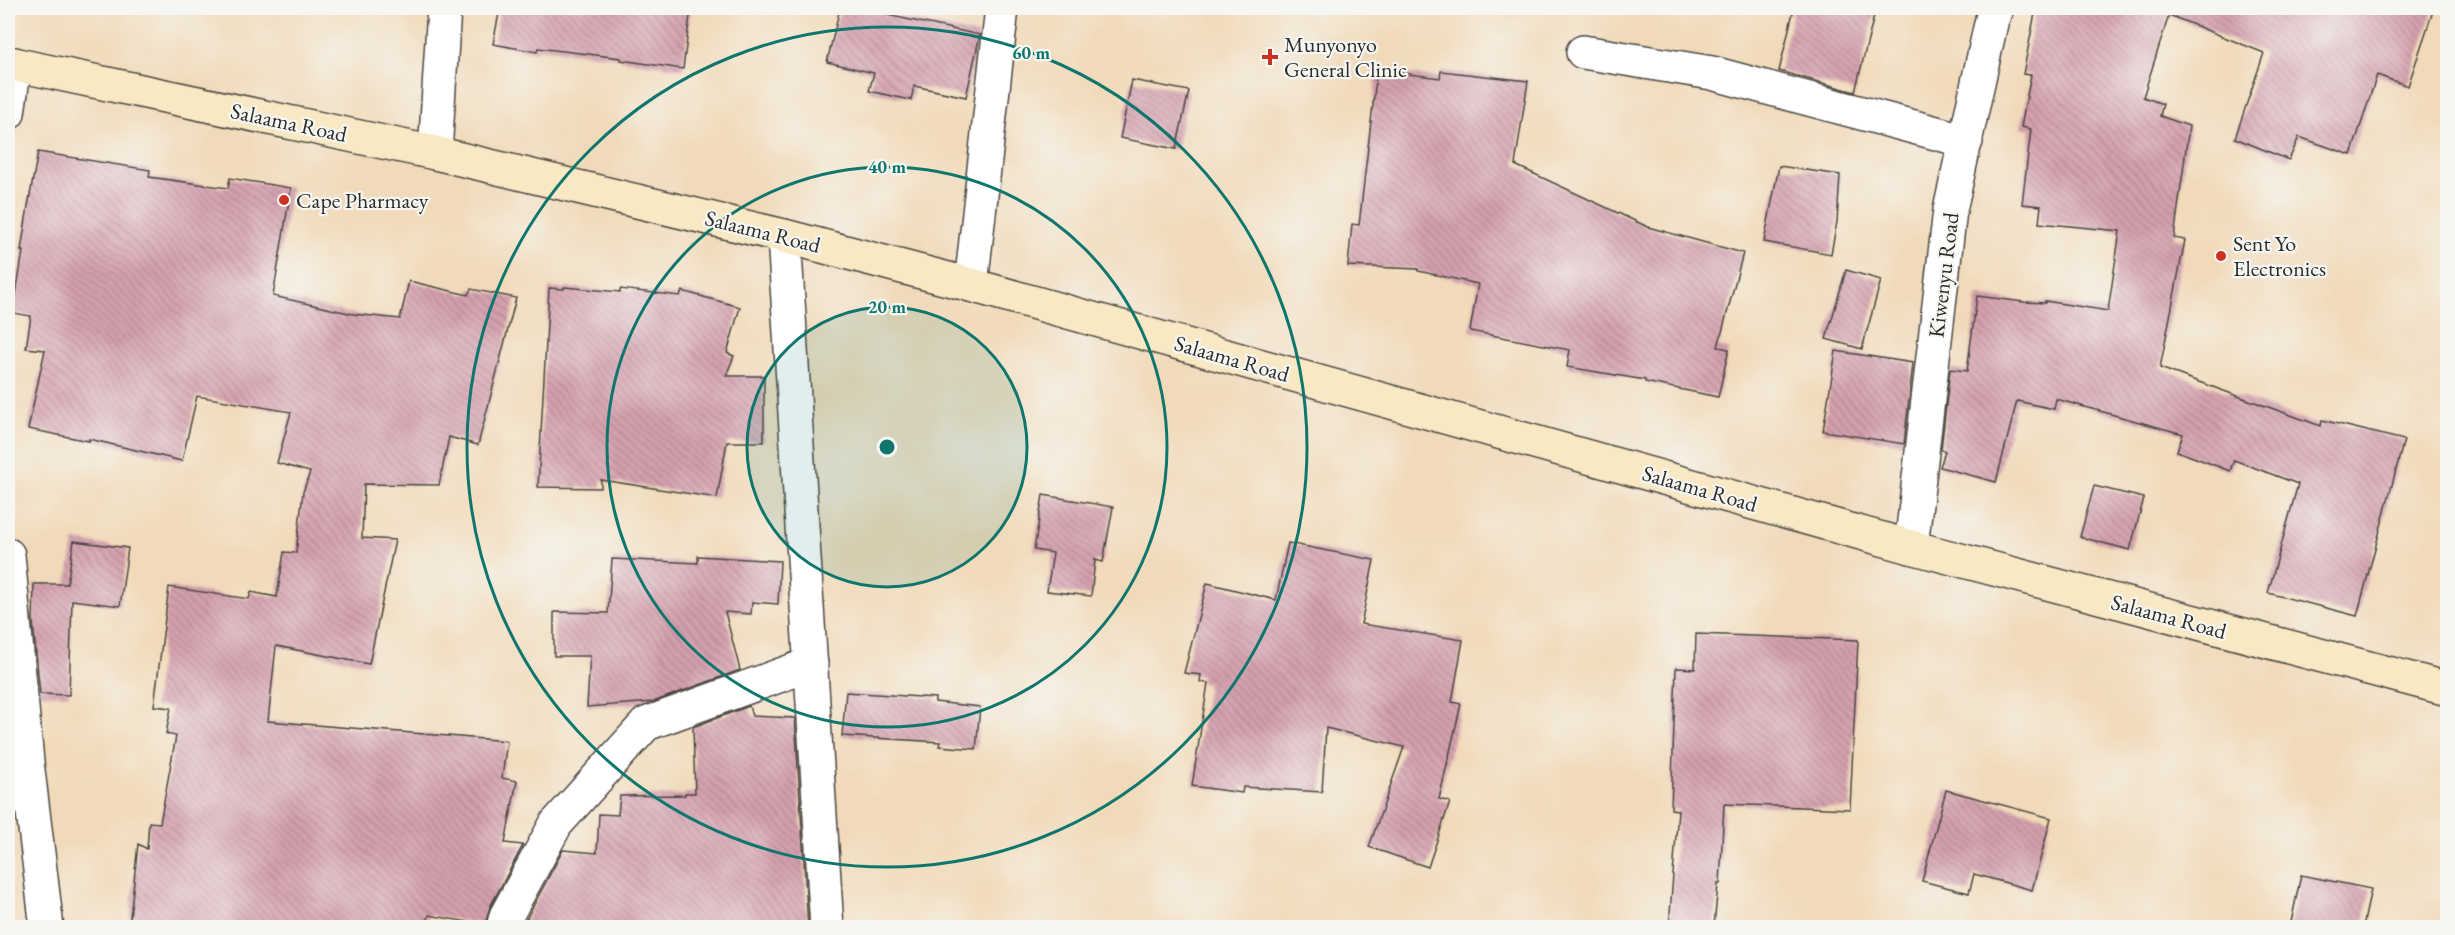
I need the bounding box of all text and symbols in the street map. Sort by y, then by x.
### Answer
place label: Munyonyo General Clinic [1284,30,1407,84]
text: 60 m [1012,41,1050,64]
marker: Munyonyo General Clinic [1261,48,1279,66]
street label: Salaama Road [228,96,351,149]
text: 40 m [868,155,906,178]
place label: Cape Pharmacy [296,186,429,215]
marker: Cape Pharmacy [277,193,291,207]
street label: Salaama Road [702,203,825,260]
street label: Kiwenyu Road [1921,210,1966,339]
place label: Sent Yo Electronics [2233,229,2326,283]
marker: Sent Yo Electronics [2214,249,2228,263]
text: 20 m [868,295,906,318]
street label: Salaama Road [1171,328,1293,389]
centre of rings [877,437,897,457]
street label: Salaama Road [1639,458,1761,519]
street label: Salaama Road [2108,587,2231,646]

